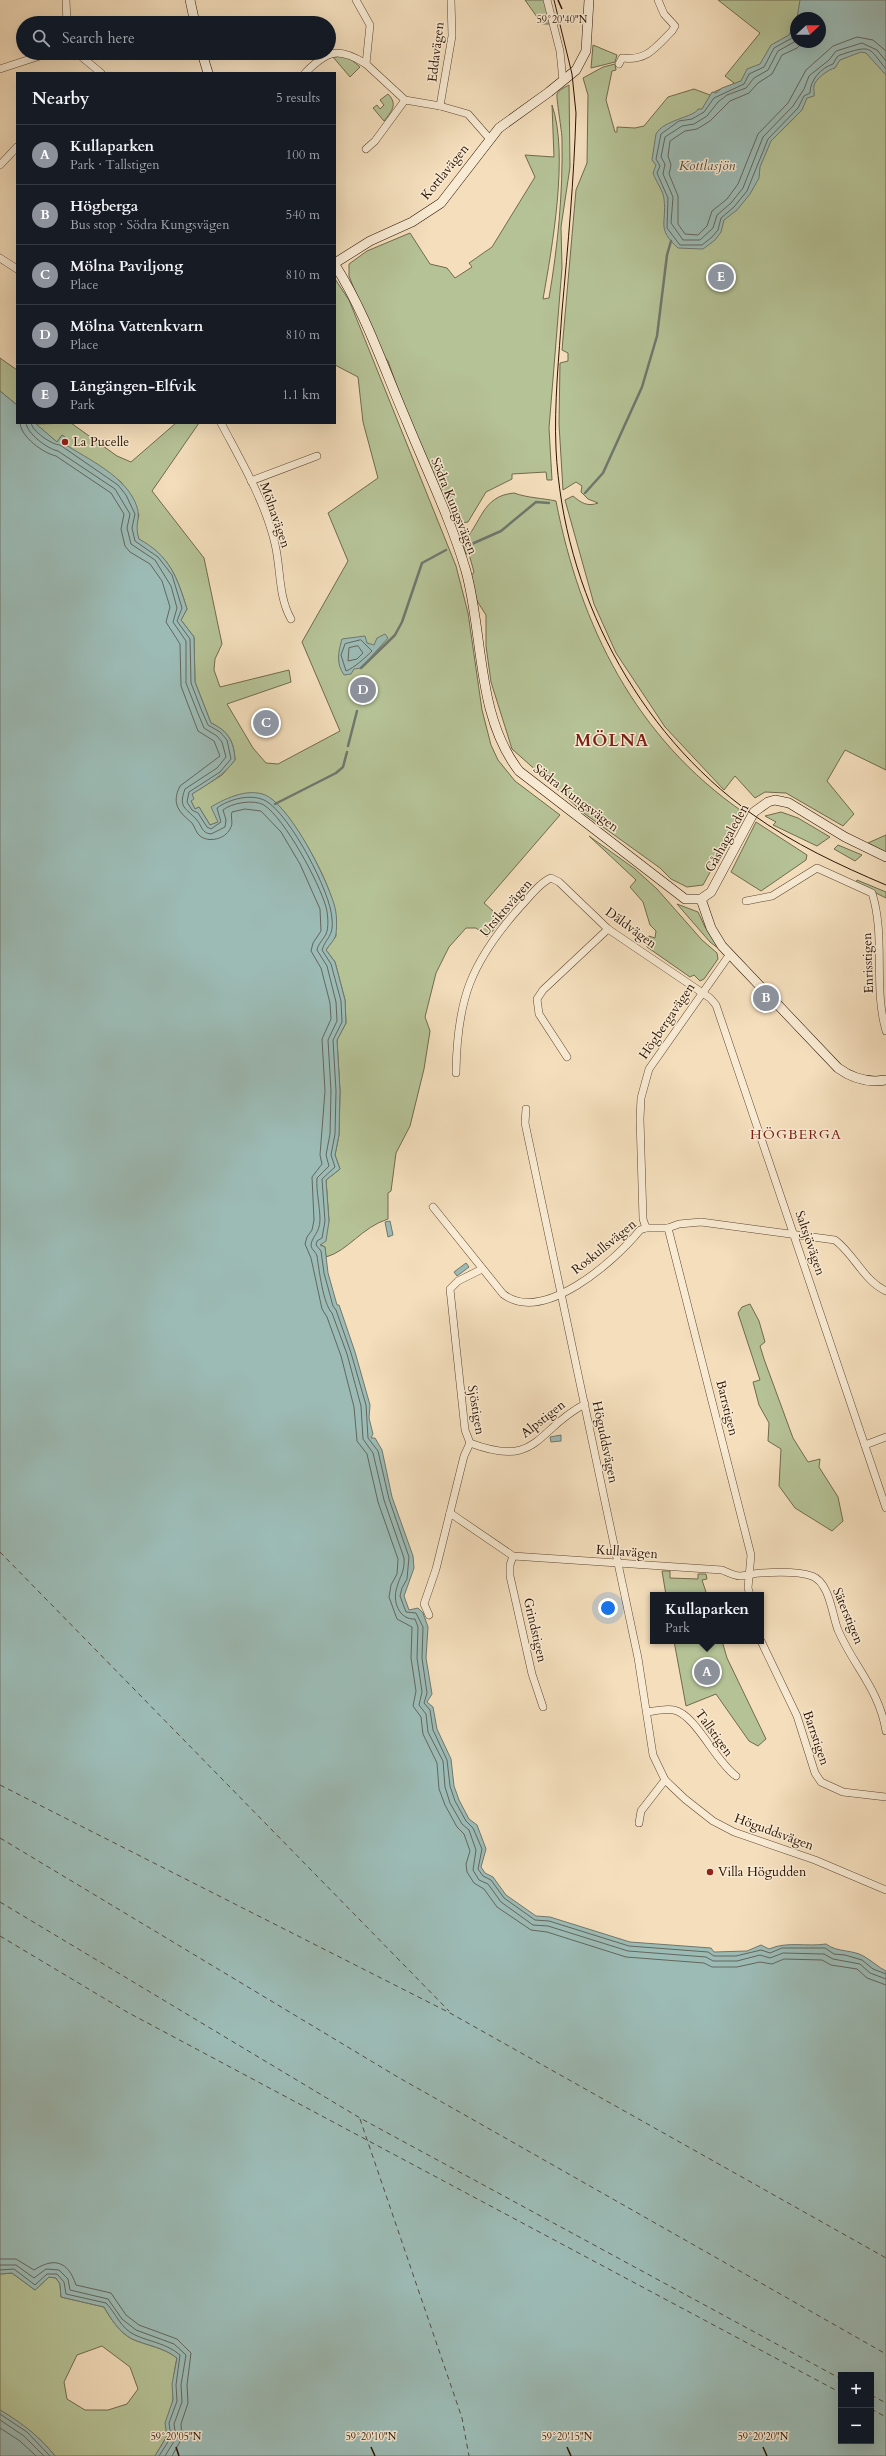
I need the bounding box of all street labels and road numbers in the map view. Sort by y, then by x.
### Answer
street label: Eddavägen [423,20,449,83]
street label: Kottlavägen [417,140,473,204]
street label: Södra Kungsvägen [426,455,482,558]
street label: Mölnavägen [255,480,295,551]
street label: Södra Kungsvägen [529,760,623,837]
street label: Gåshagaleden [701,800,753,875]
street label: Utsiktsvägen [476,875,536,941]
street label: Däldvägen [602,903,661,953]
street label: Enrisstigen [858,932,878,994]
street label: Högbergavägen [635,979,700,1063]
street label: Saltsjövägen [791,1208,830,1278]
street label: Roskullsvägen [568,1215,641,1279]
street label: Barrstigen [711,1378,743,1438]
street label: Sjöstigen [463,1384,489,1437]
street label: Alpstigen [517,1395,570,1442]
street label: Höguddsvägen [588,1399,623,1485]
street label: Kullavägen [595,1541,659,1563]
street label: Säterstigen [828,1585,868,1648]
street label: Grindstigen [519,1596,551,1665]
street label: Tallstigen [691,1706,738,1761]
street label: Barrstigen [798,1708,834,1768]
street label: Höguddsvägen [732,1809,817,1855]

